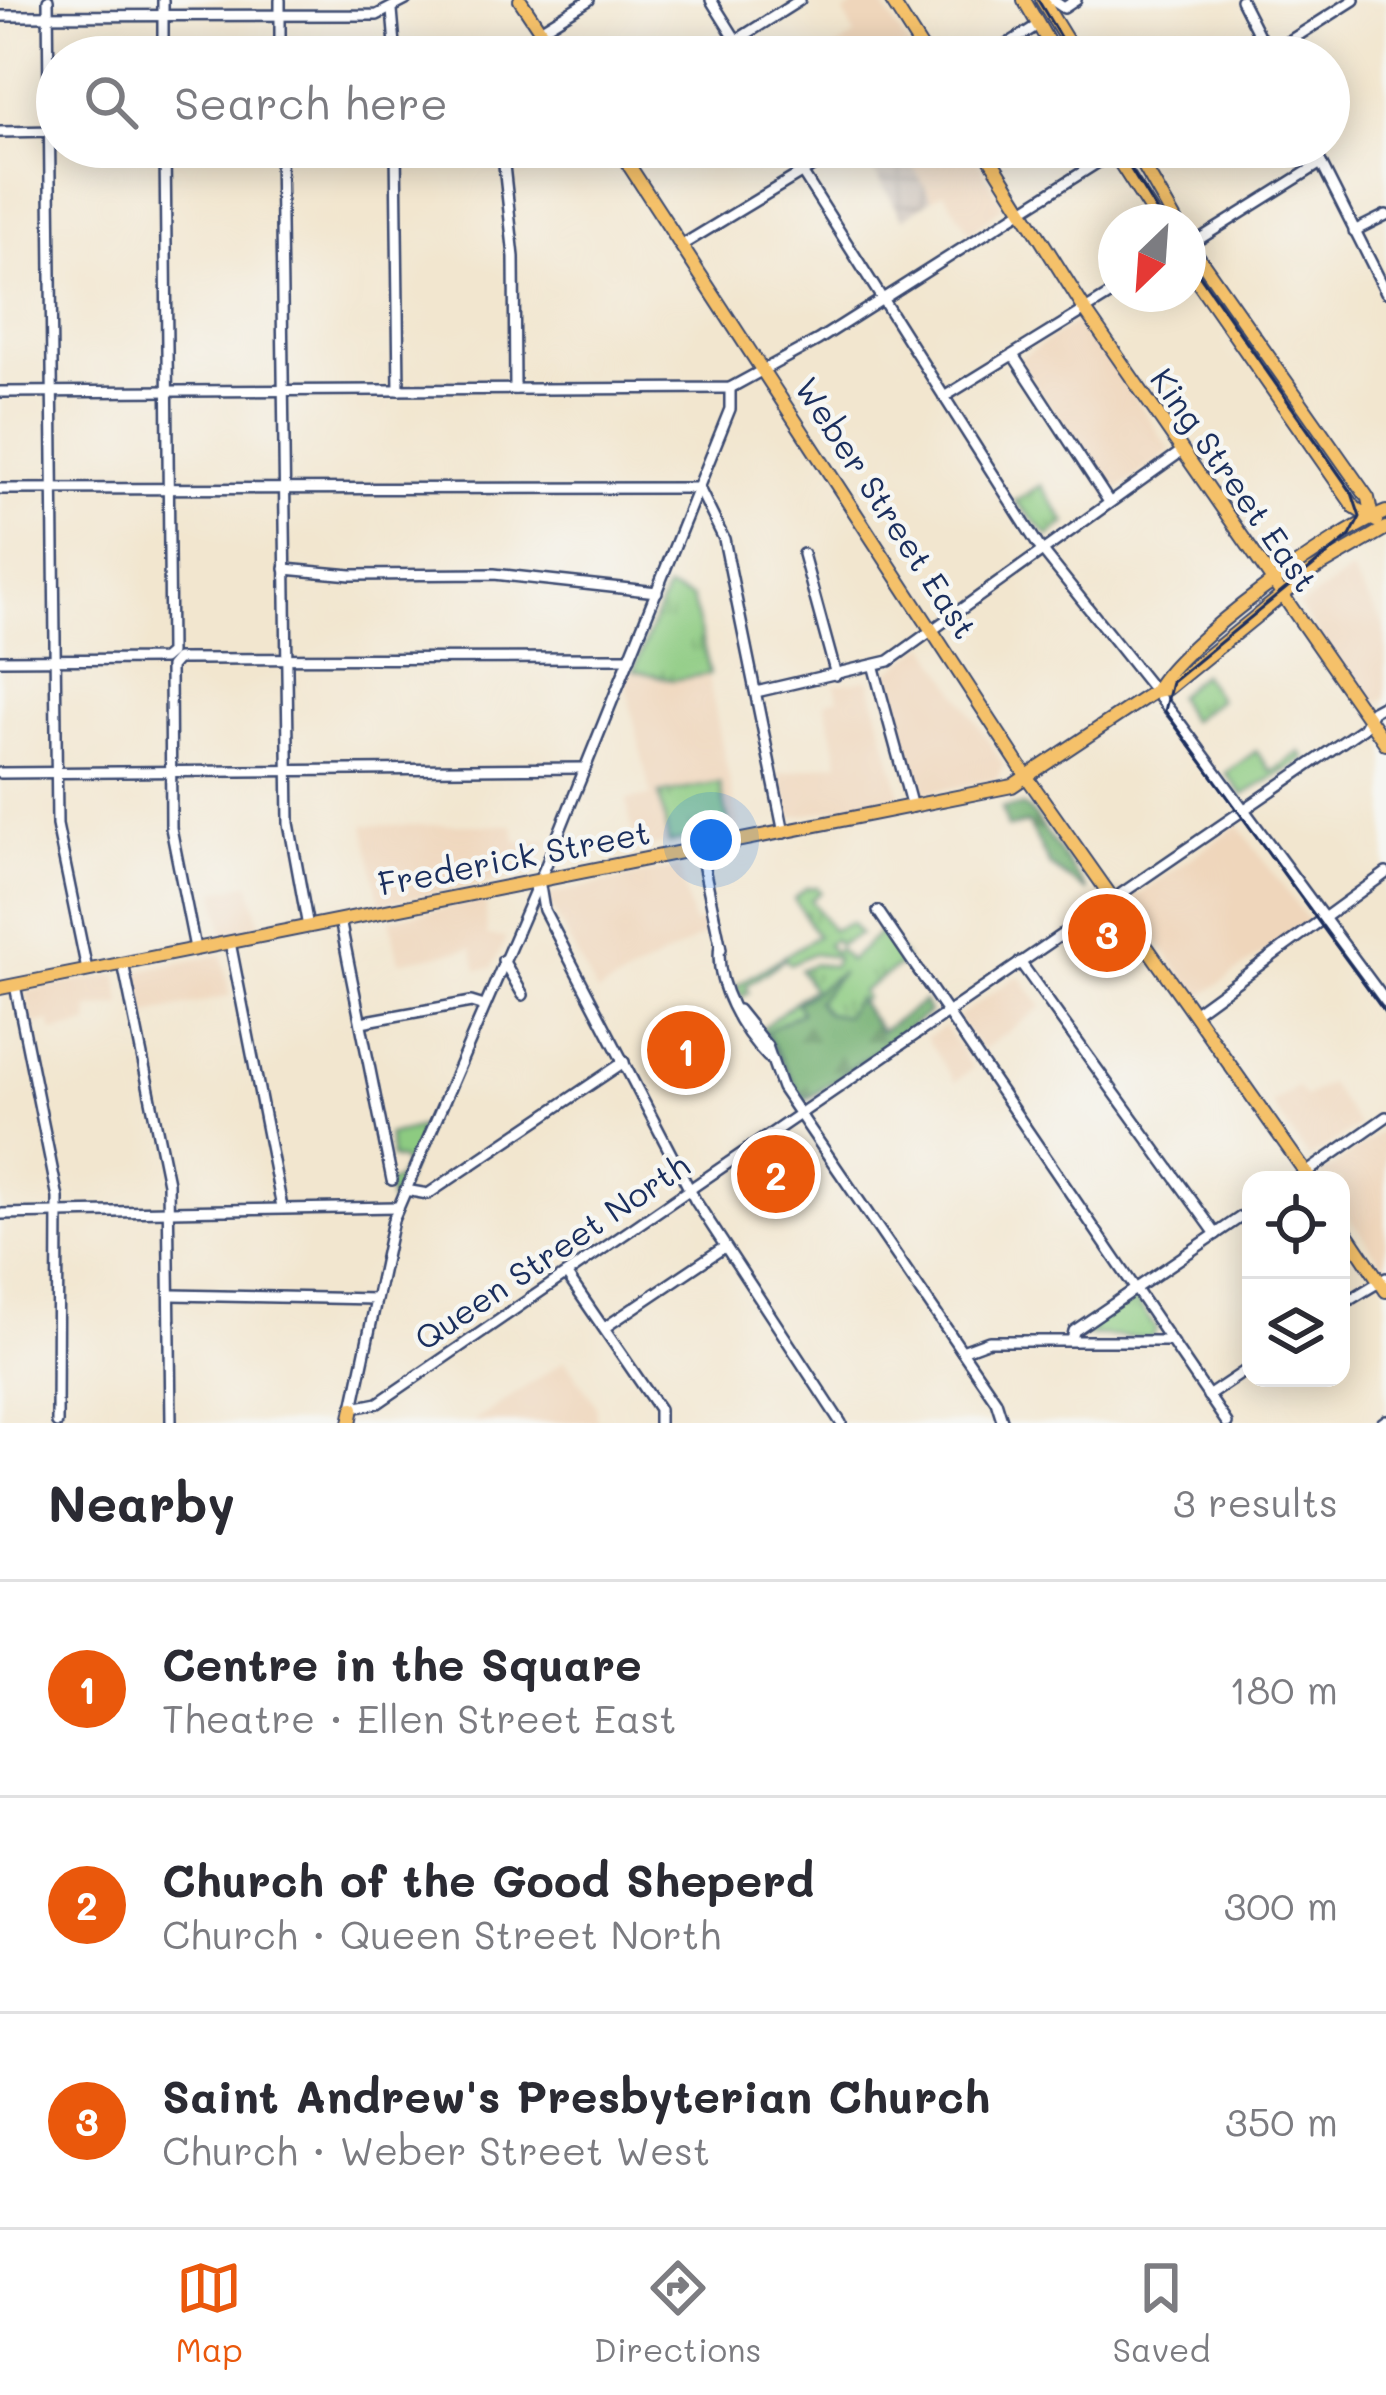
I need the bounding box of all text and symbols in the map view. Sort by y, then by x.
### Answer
search box [36,36,1350,168]
icon: search [78,69,144,135]
text: Search here [174,73,448,131]
north arrow [1098,204,1206,312]
street label: King Street East [1142,359,1328,599]
street label: Weber Street East [787,368,988,646]
street label: Frederick Street [374,809,653,904]
your location [681,810,741,870]
pin: 3 [1068,888,1146,978]
pin: 1 [647,1005,725,1095]
pin: 2 [737,1129,815,1219]
street label: Queen Street North [405,1143,697,1359]
map controls [1242,1171,1350,1387]
button: locate [1242,1171,1350,1279]
button: layers [1242,1279,1350,1387]
text: Nearby [48,1468,235,1535]
text: 3 results [1173,1476,1338,1527]
text: Centre in the Square [162,1634,642,1692]
text: 1 [78,1663,96,1714]
text: 180 m [1229,1663,1338,1714]
text: Theatre · Ellen Street East [162,1692,677,1743]
text: Church of the Good Sheperd [162,1850,814,1908]
text: 2 [76,1879,98,1930]
text: 300 m [1223,1879,1338,1930]
text: Church · Queen Street North [162,1908,721,1959]
text: Saint Andrew's Presbyterian Church [162,2066,990,2124]
text: 3 [75,2095,99,2146]
text: 350 m [1225,2095,1338,2146]
text: Church · Weber Street West [162,2124,710,2175]
tab: Map [176,2255,243,2370]
tab: Directions [594,2255,761,2370]
tab: Saved [1113,2255,1210,2370]

